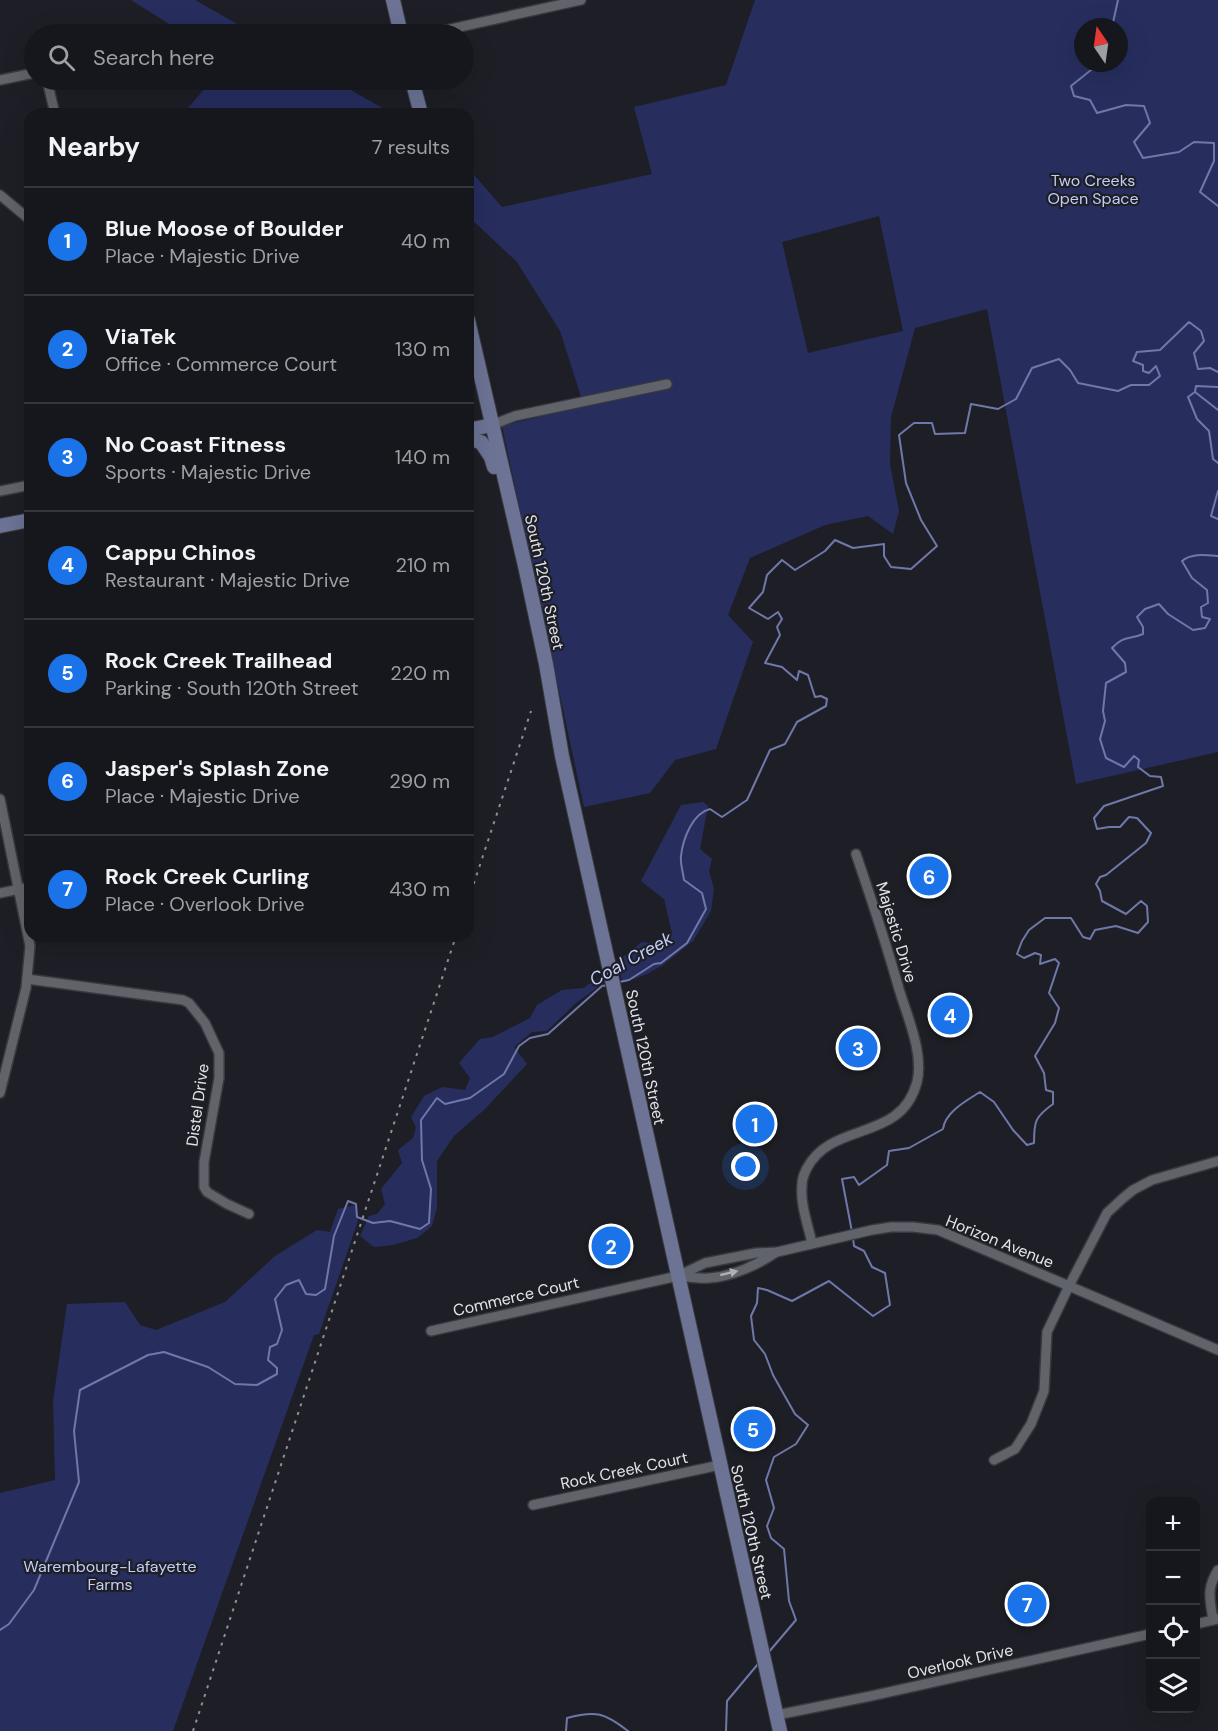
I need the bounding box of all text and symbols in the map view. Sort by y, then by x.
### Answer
north arrow [1074,18,1128,72]
search box [24,24,474,90]
icon: search [45,41,78,74]
text: Search here [93,43,214,72]
text: Nearby [48,130,140,164]
text: 7 results [372,134,450,160]
park label: Two Creeks Open Space [1047,170,1139,209]
text: Blue Moose of Boulder [105,214,344,243]
text: 1 [64,228,71,254]
text: 40 m [401,228,450,254]
text: Place · Majestic Drive [105,243,300,269]
text: ViaTek [105,322,177,351]
text: 2 [62,336,73,362]
text: 130 m [395,336,450,362]
text: Office · Commerce Court [105,351,337,377]
text: No Coast Fitness [105,430,286,459]
text: 3 [61,444,74,470]
text: 140 m [395,444,450,470]
text: Sports · Majestic Drive [105,459,311,485]
street label: South 120th Street [520,513,569,652]
text: Cappu Chinos [105,538,256,567]
text: 4 [61,552,74,578]
text: 210 m [395,552,450,578]
text: Restaurant · Majestic Drive [105,567,350,593]
text: Rock Creek Trailhead [105,646,332,675]
text: 5 [61,660,74,686]
text: 220 m [390,660,450,686]
text: Parking · South 120th Street [105,675,359,701]
text: Jasper's Splash Zone [105,754,329,783]
text: 6 [61,768,74,794]
text: 290 m [389,768,450,794]
text: Place · Majestic Drive [105,783,300,809]
pin: 6 [910,854,948,898]
text: Rock Creek Curling [105,862,310,891]
text: 7 [62,876,73,902]
text: 430 m [389,876,450,902]
street label: Majestic Drive [871,879,922,985]
text: Place · Overlook Drive [105,891,305,917]
water label: Coal Creek [585,926,678,992]
street label: South 120th Street [621,988,670,1127]
pin: 4 [930,992,970,1038]
pin: 3 [838,1026,878,1070]
street label: Distel Drive [181,1062,214,1148]
pin: 1 [736,1102,774,1146]
your location [731,1152,760,1181]
street label: Horizon Avenue [943,1210,1057,1273]
pin: 2 [592,1224,630,1268]
one-way arrow [720,1268,739,1278]
street label: Commerce Court [451,1272,581,1321]
pin: 5 [734,1406,772,1452]
street label: Rock Creek Court [558,1447,690,1494]
street label: South 120th Street [726,1463,777,1602]
map controls [1146,1497,1200,1713]
button: + [1146,1497,1200,1551]
button: − [1146,1551,1200,1605]
park label: Warembourg-Lafayette Farms [23,1556,197,1595]
pin: 7 [1008,1582,1046,1626]
button: locate [1146,1605,1200,1659]
street label: Overlook Drive [905,1639,1015,1684]
button: layers [1146,1659,1200,1713]

